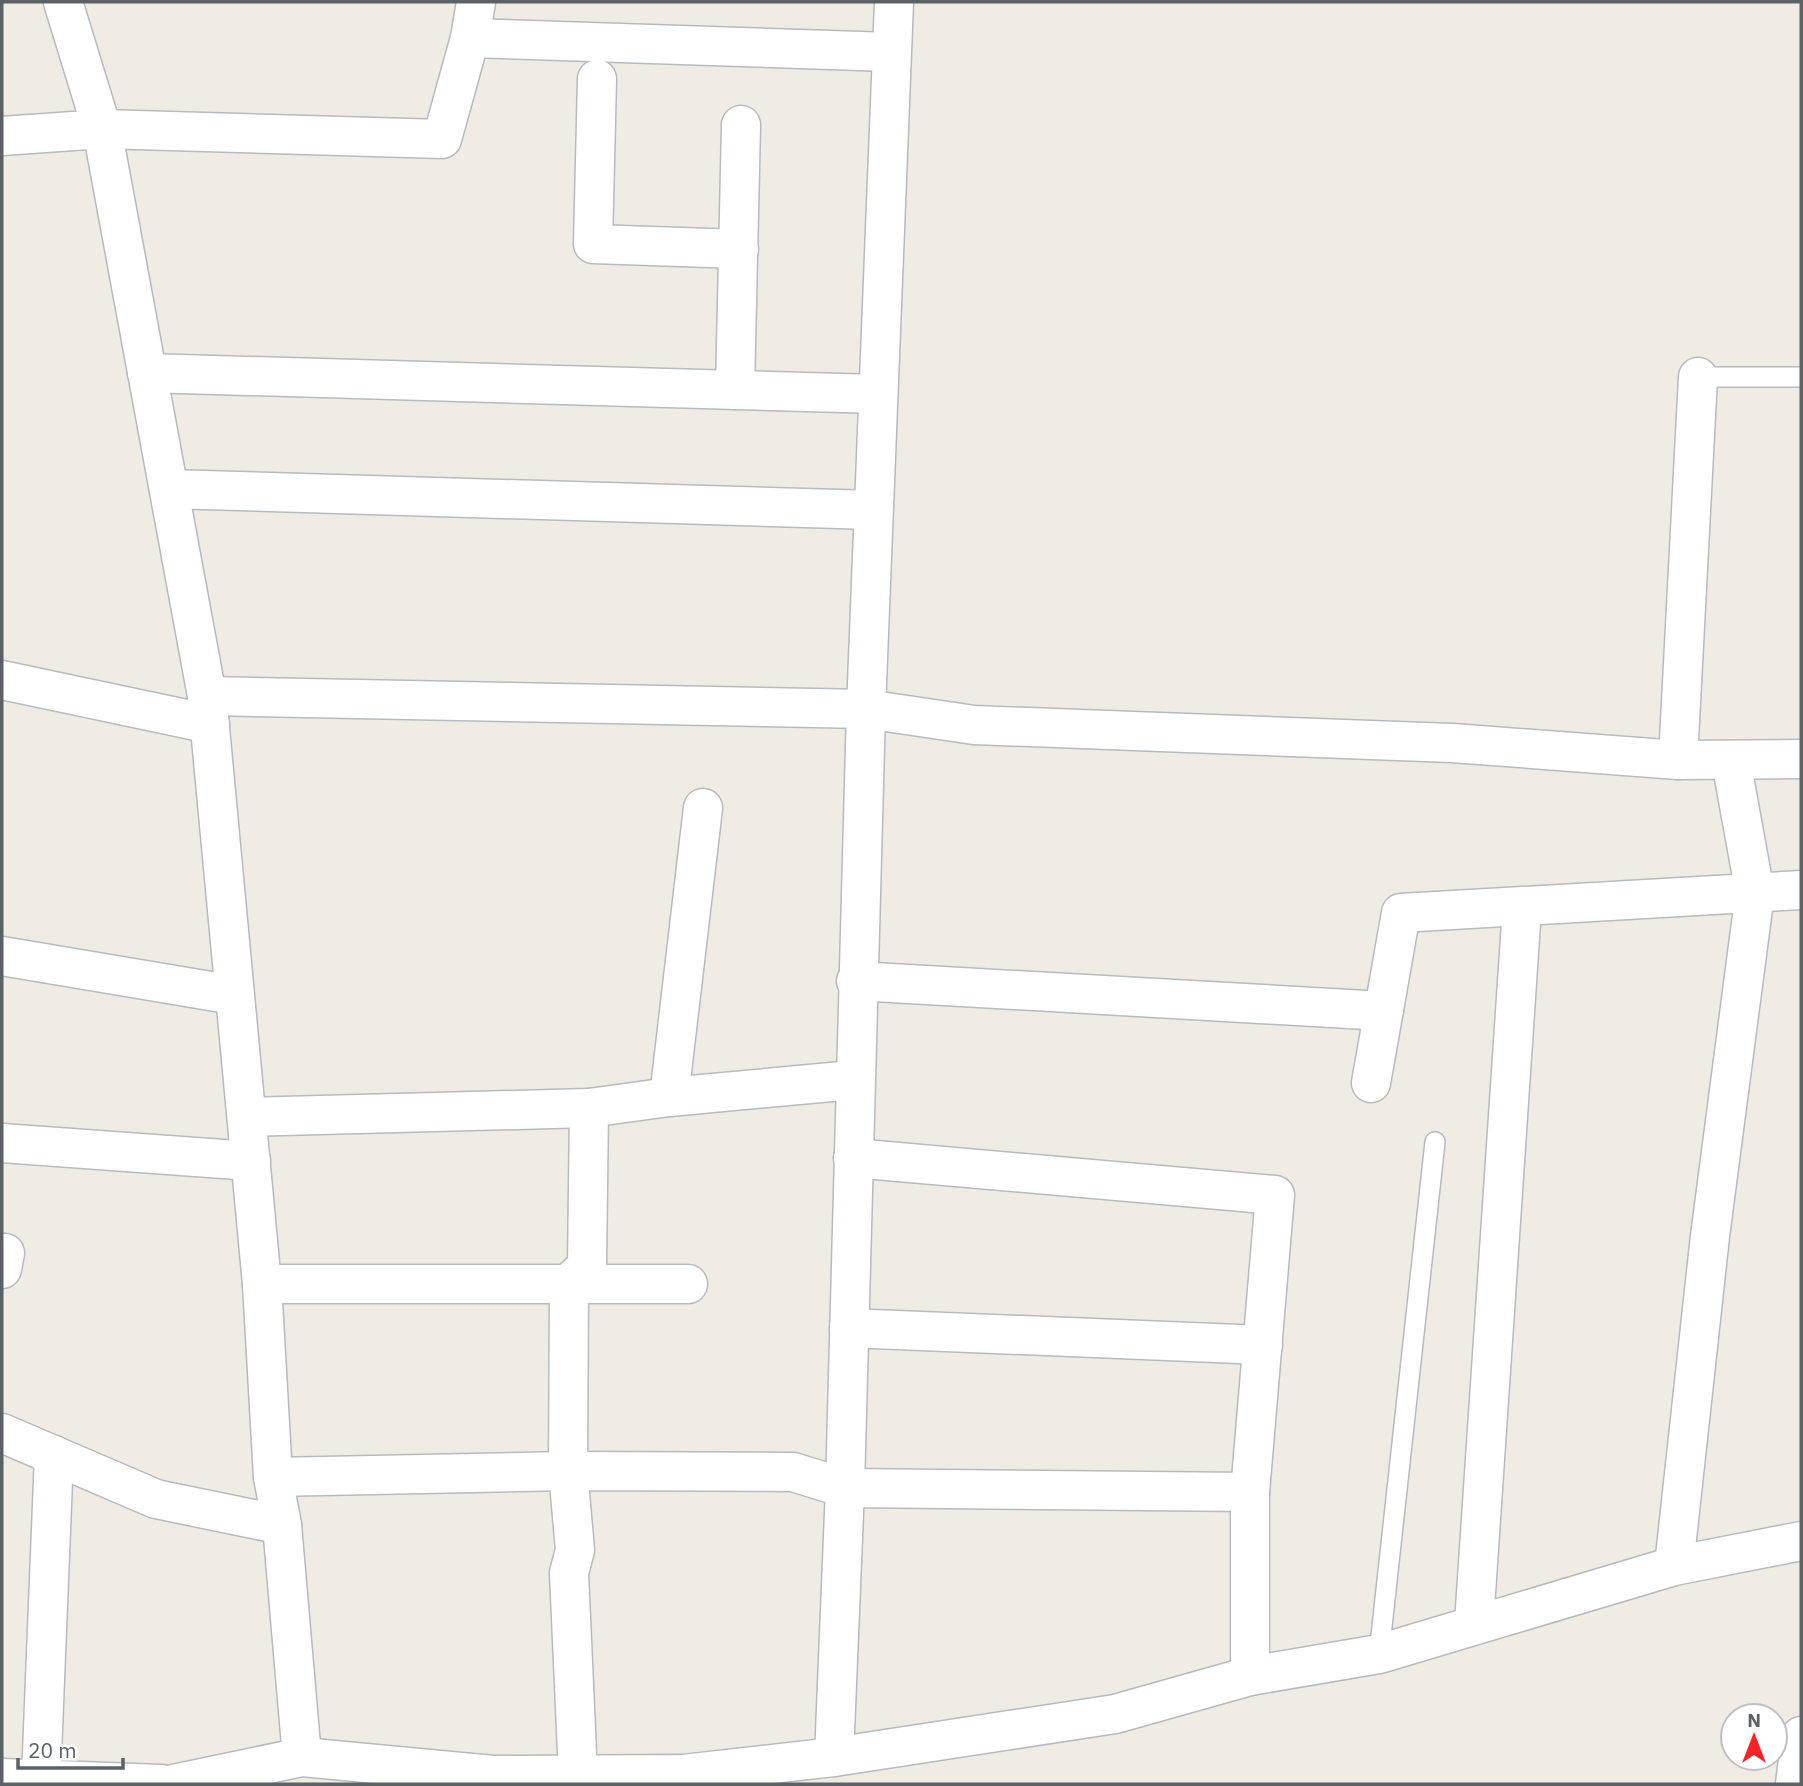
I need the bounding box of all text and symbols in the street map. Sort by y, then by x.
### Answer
north arrow [1719,1702,1789,1772]
text: N [1747,1708,1761,1732]
scale bar [18,1726,122,1770]
text: 20 m [28,1736,77,1764]

